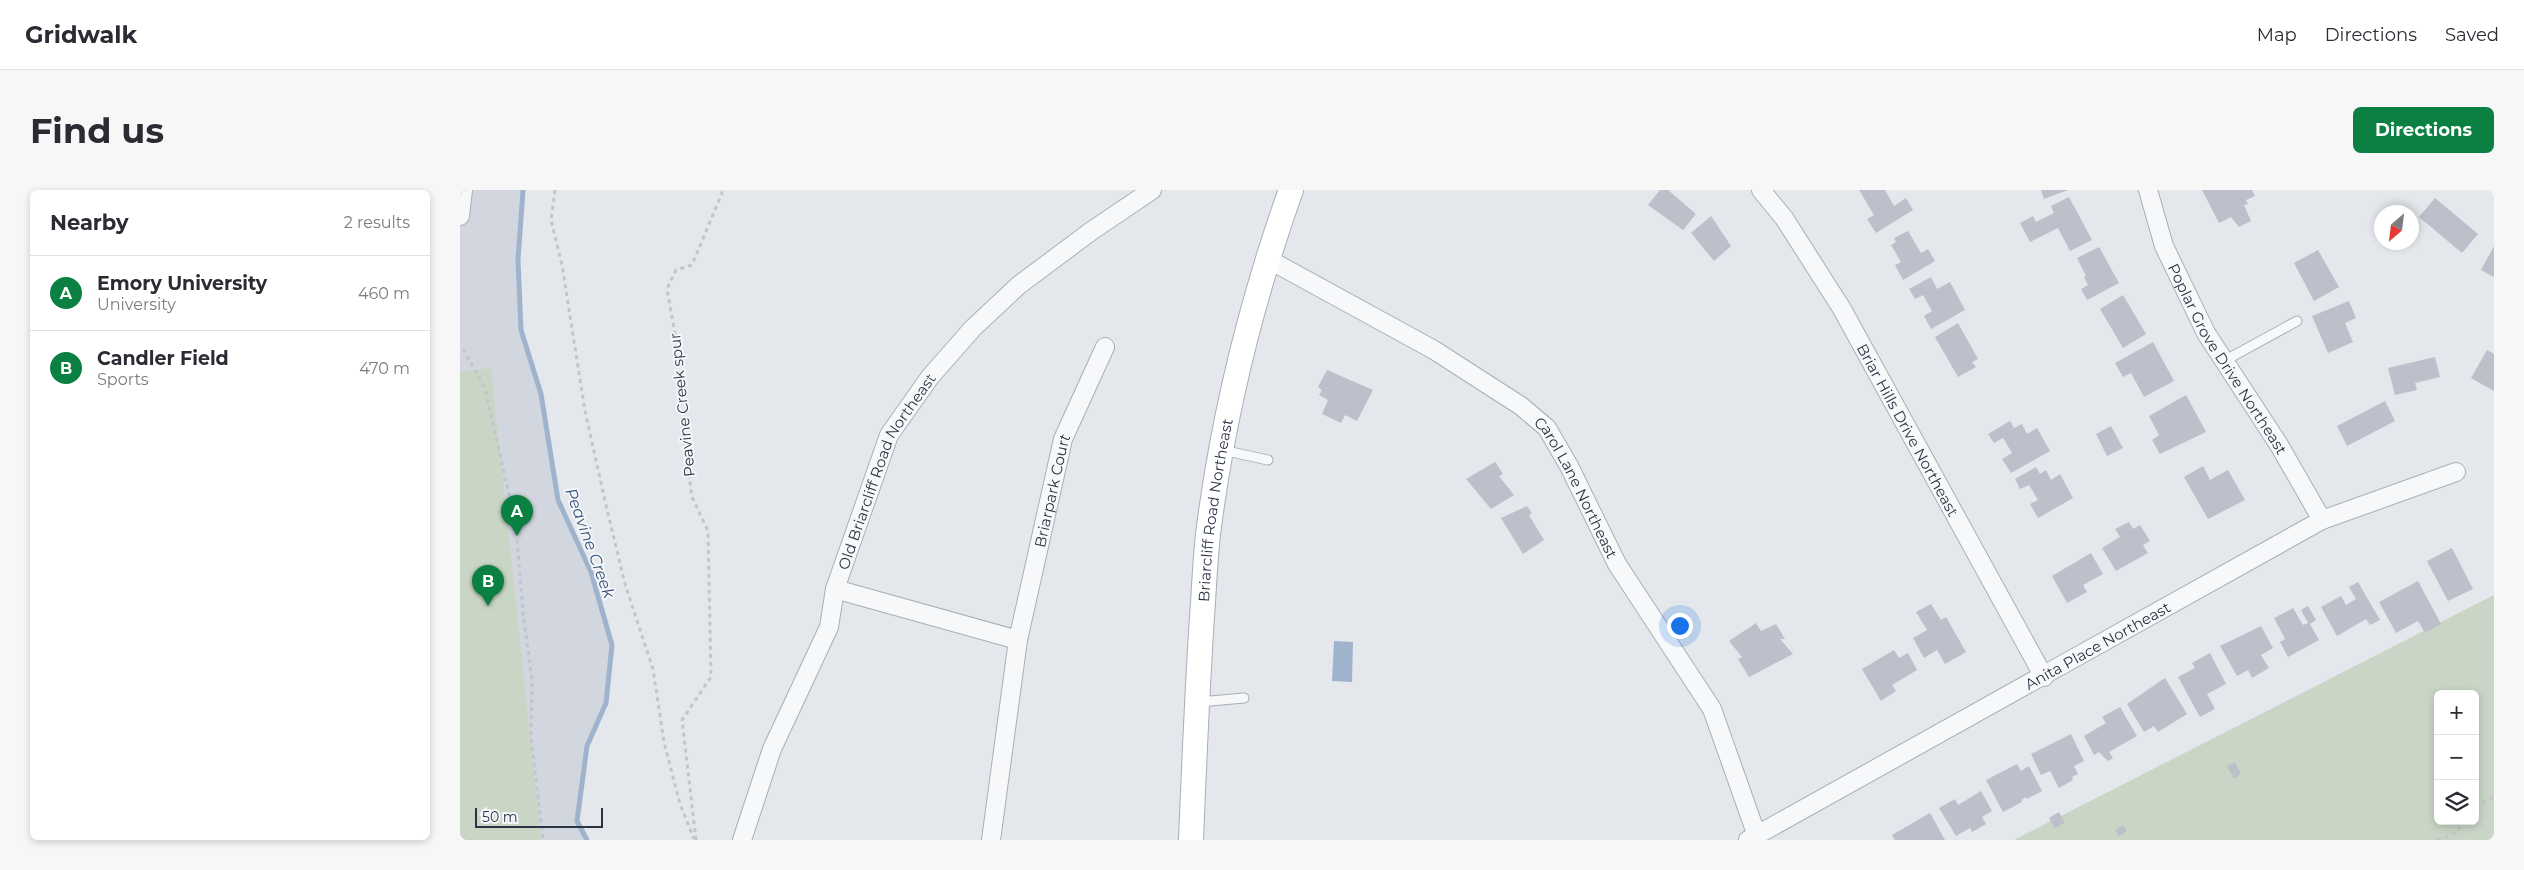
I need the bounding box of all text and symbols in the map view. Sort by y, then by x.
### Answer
text: Gridwalk [25,20,137,49]
text: Map [2257,24,2297,46]
text: Directions [2325,24,2417,46]
text: Saved [2445,24,2499,46]
button: Directions [2353,107,2494,153]
text: Find us [30,109,164,152]
north arrow [2374,205,2419,250]
text: Nearby [50,210,129,235]
text: 2 results [344,213,410,232]
street label: Poplar Grove Drive Northeast [2164,260,2292,458]
text: Emory University [97,272,267,295]
text: A [60,284,72,303]
text: 460 m [358,284,410,303]
text: University [97,295,176,314]
street label: Peavine Creek spur [665,332,699,478]
street label: Briar Hills Drive Northeast [1853,340,1963,520]
text: Candler Field [97,347,229,370]
text: B [60,359,72,378]
text: 470 m [359,359,410,378]
street label: Old Briarcliff Road Northeast [833,369,939,572]
text: Sports [97,370,149,389]
street label: Carol Lane Northeast [1531,412,1622,561]
street label: Briarcliff Road Northeast [1194,417,1236,603]
street label: Briarpark Court [1030,430,1074,549]
water label: Peavine Creek [561,485,619,602]
pin: A [501,495,533,536]
pin: B [472,565,504,606]
street label: Anita Place Northeast [2021,597,2173,693]
your location [1667,613,1693,639]
map controls [2434,690,2479,825]
button: + [2434,690,2479,735]
button: − [2434,735,2479,780]
button: layers [2434,780,2479,825]
scale bar [475,805,602,828]
text: 50 m [482,808,518,826]

